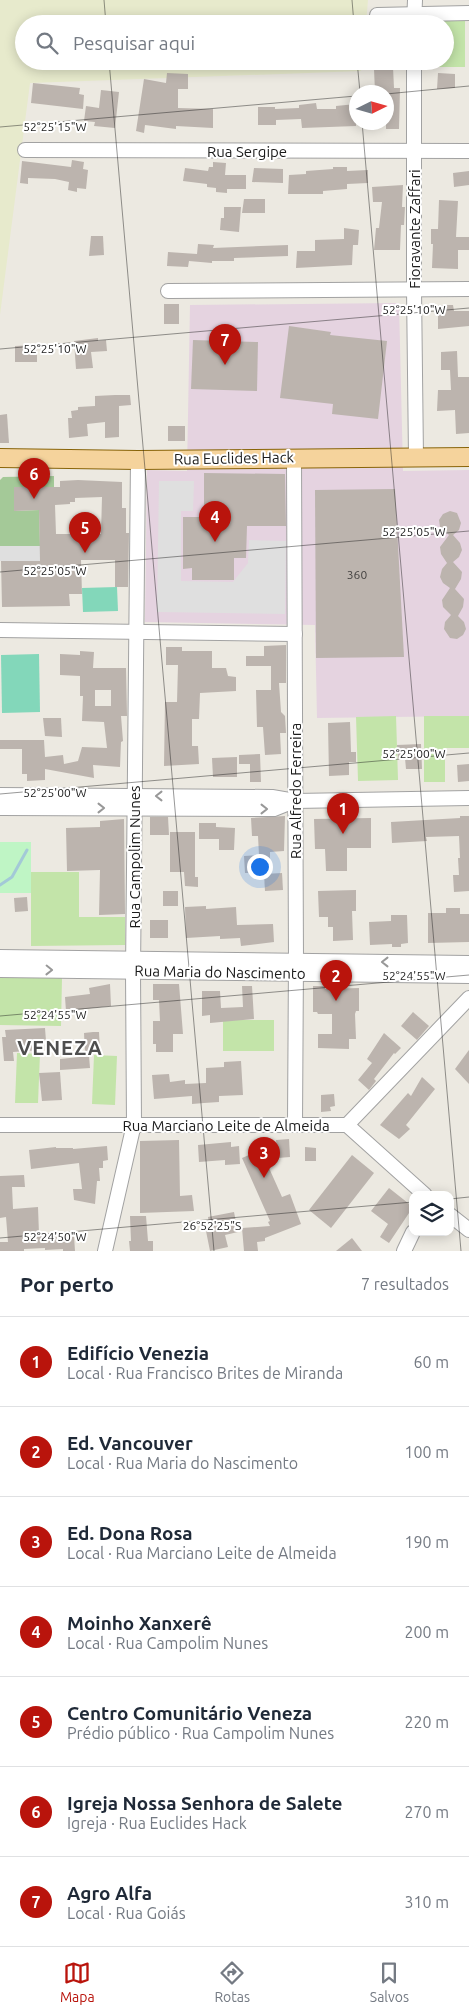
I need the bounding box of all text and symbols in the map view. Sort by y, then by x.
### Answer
search box [15,15,454,70]
icon: search [33,29,61,57]
text: Pesquisar aqui [73,32,195,54]
north arrow [349,85,394,130]
text: 52°25'15"W [23,120,87,133]
street label: Rua Sergipe [207,143,287,160]
street label: Fioravante Zaffari [406,169,423,289]
text: 52°25'10"W [382,303,446,316]
pin: 7 [209,324,241,365]
text: 52°25'10"W [23,342,87,355]
street label: Rua Euclides Hack [174,448,295,468]
pin: 6 [18,458,50,499]
pin: 4 [199,501,231,542]
pin: 5 [69,512,101,553]
text: 52°25'05"W [382,525,446,538]
text: 52°25'05"W [23,564,87,577]
house number: 360 [347,568,367,581]
street label: Rua Alfredo Ferreira [287,723,304,859]
text: 52°25'00"W [382,747,446,760]
street label: Rua Campolim Nunes [126,785,143,929]
text: 52°25'00"W [23,786,87,799]
one-way arrow [154,791,162,801]
pin: 1 [327,793,359,834]
one-way arrow [98,803,105,813]
one-way arrow [260,804,268,814]
your location [247,854,273,880]
one-way arrow [381,957,389,967]
pin: 2 [320,960,352,1001]
street label: Rua Maria do Nascimento [134,962,306,982]
one-way arrow [45,965,53,975]
text: 52°24'55"W [382,969,446,982]
text: 52°24'55"W [23,1008,87,1021]
district label: VENEZA [17,1036,103,1059]
street label: Rua Marciano Leite de Almeida [122,1117,330,1134]
pin: 3 [248,1137,280,1178]
map controls [409,1191,454,1236]
button: layers [409,1191,454,1236]
text: 26°52'25"S [183,1219,241,1232]
text: 52°24'50"W [23,1230,87,1243]
text: Por perto [20,1272,114,1296]
text: 7 resultados [361,1275,449,1293]
text: Edifício Venezia [67,1342,209,1364]
text: 1 [31,1353,41,1371]
text: 60 m [413,1353,449,1371]
text: Local · Rua Francisco Brites de Miranda [67,1364,343,1382]
text: Ed. Vancouver [67,1432,193,1454]
text: 2 [31,1443,41,1461]
text: 100 m [404,1443,449,1461]
text: Local · Rua Maria do Nascimento [67,1454,298,1472]
text: Ed. Dona Rosa [67,1522,193,1544]
text: 3 [31,1533,41,1551]
text: 190 m [404,1533,449,1551]
text: Local · Rua Marciano Leite de Almeida [67,1544,337,1562]
text: Moinho Xanxerê [67,1612,212,1634]
text: 4 [31,1623,41,1641]
text: 200 m [404,1623,449,1641]
text: Local · Rua Campolim Nunes [67,1634,268,1652]
text: Centro Comunitário Veneza [67,1702,312,1724]
text: 5 [31,1713,41,1731]
text: 220 m [404,1713,449,1731]
text: Prédio público · Rua Campolim Nunes [67,1724,334,1742]
text: Igreja Nossa Senhora de Salete [67,1792,343,1814]
text: 6 [31,1803,41,1821]
text: 270 m [404,1803,449,1821]
text: Igreja · Rua Euclides Hack [67,1814,247,1832]
text: Agro Alfa [67,1882,152,1904]
text: 7 [31,1893,41,1911]
text: 310 m [404,1893,449,1911]
text: Local · Rua Goiás [67,1904,186,1922]
tab: Mapa [60,1959,95,2005]
tab: Rotas [214,1959,250,2005]
tab: Salvos [370,1959,409,2005]

